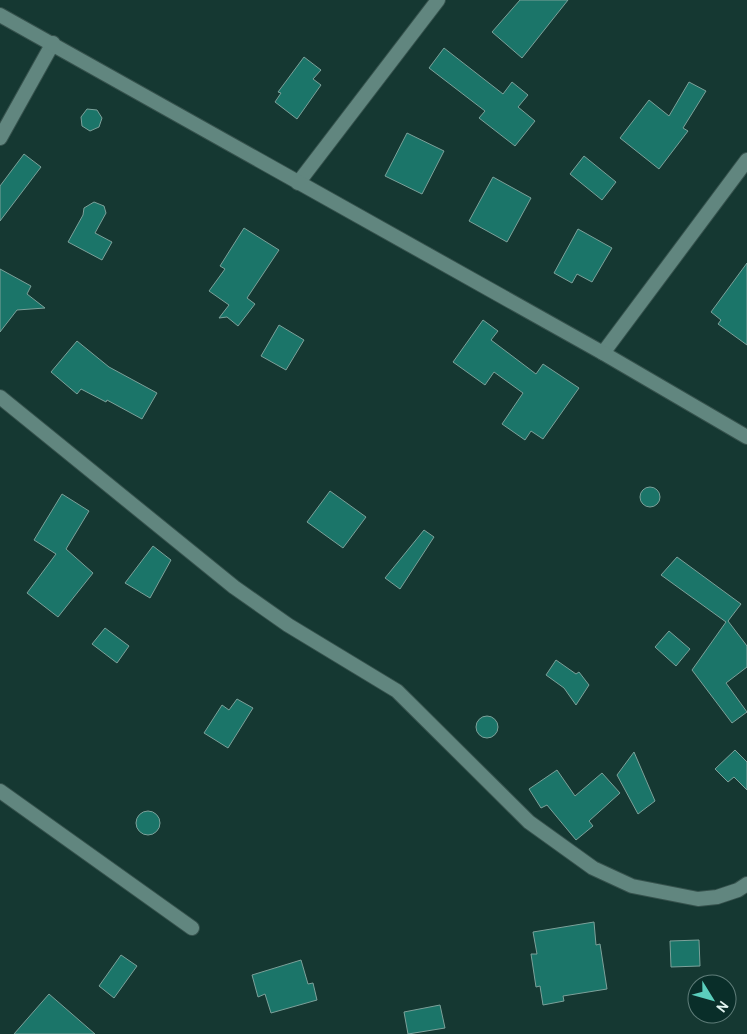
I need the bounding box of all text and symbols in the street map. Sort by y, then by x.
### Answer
north arrow [687,974,737,1024]
text: N [711,997,731,1015]

